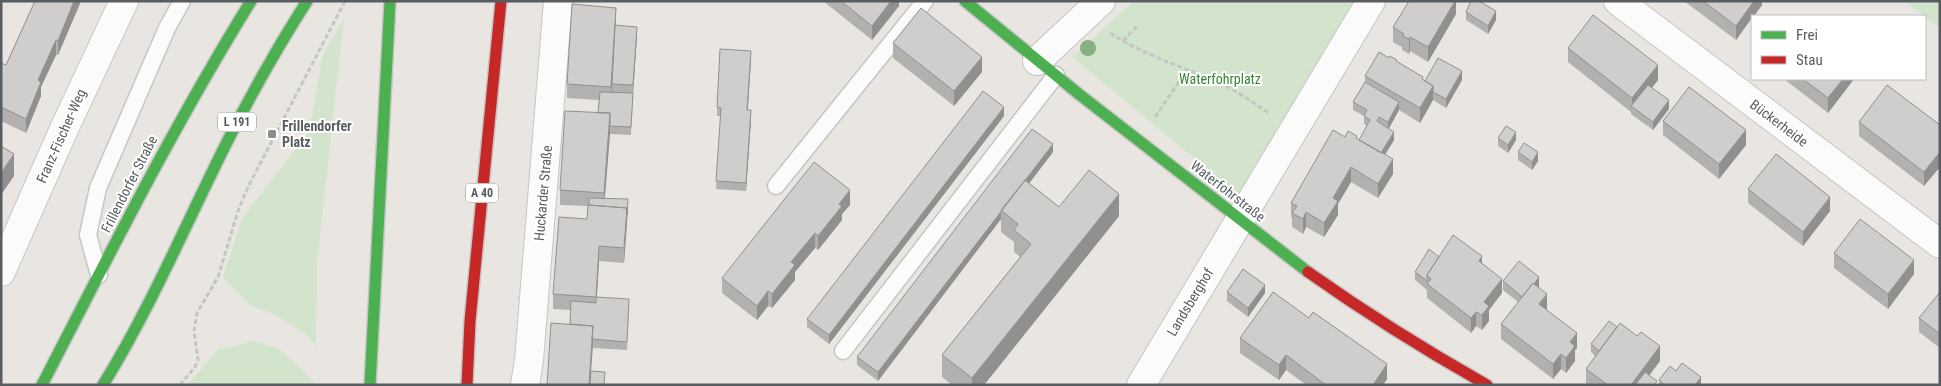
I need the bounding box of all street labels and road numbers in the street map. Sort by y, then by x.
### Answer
street label: Franz-Fischer-Weg [33,86,89,186]
street label: Bückerheide [1747,96,1811,150]
road number: L 191 [218,112,256,132]
street label: Frillendorfer Straße [98,133,160,235]
street label: Huckarder Straße [531,144,555,242]
street label: Waterfohrstraße [1188,157,1269,225]
road number: A 40 [466,184,498,202]
street label: Landsberghof [1164,265,1217,339]

